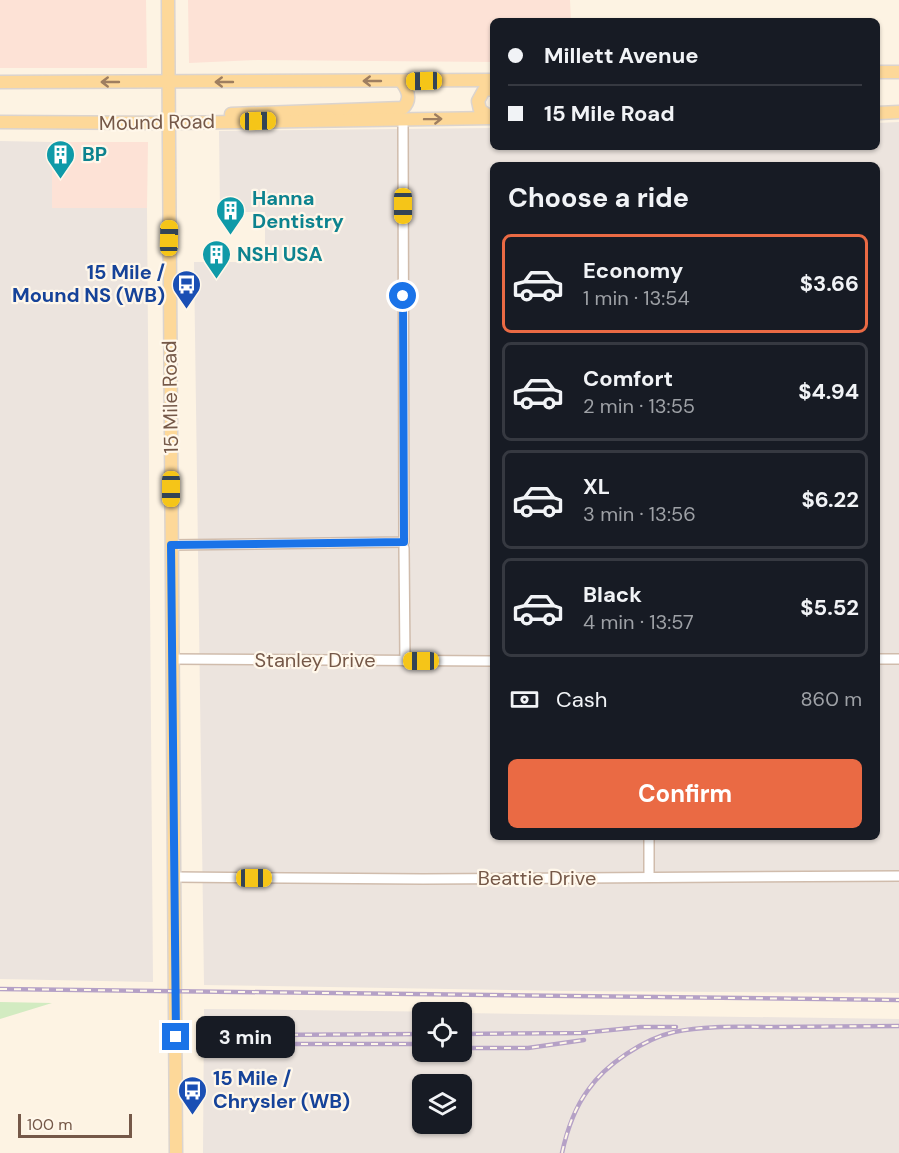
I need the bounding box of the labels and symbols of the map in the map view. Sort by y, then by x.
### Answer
car [406,72,442,90]
one-way arrow [363,75,383,87]
one-way arrow [101,76,121,88]
one-way arrow [215,76,235,88]
street label: Mound Road [99,108,215,136]
car [240,112,276,130]
one-way arrow [422,113,442,124]
building icon: BP [45,138,77,180]
place label: BP [82,141,107,167]
place label: Hanna Dentistry [252,185,344,234]
car [394,188,412,224]
building icon: Hanna Dentistry [215,194,247,236]
car [160,220,178,256]
building icon: NSH USA [200,238,232,280]
place label: NSH USA [237,241,323,267]
place label: 15 Mile / Mound NS (WB) [12,259,165,308]
bus stop icon: 15 Mile / Mound NS (WB) [170,268,202,310]
route start [389,282,416,309]
street label: 15 Mile Road [156,340,184,454]
car [162,471,180,507]
street label: Stanley Drive [254,647,376,673]
car [403,652,439,670]
street label: Beattie Drive [478,865,596,891]
car [236,869,272,887]
callout: 3 min [197,1016,296,1058]
route end [162,1023,189,1050]
place label: 15 Mile / Chrysler (WB) [213,1065,350,1114]
bus stop icon: 15 Mile / Chrysler (WB) [176,1074,208,1116]
scale bar [18,1111,132,1138]

